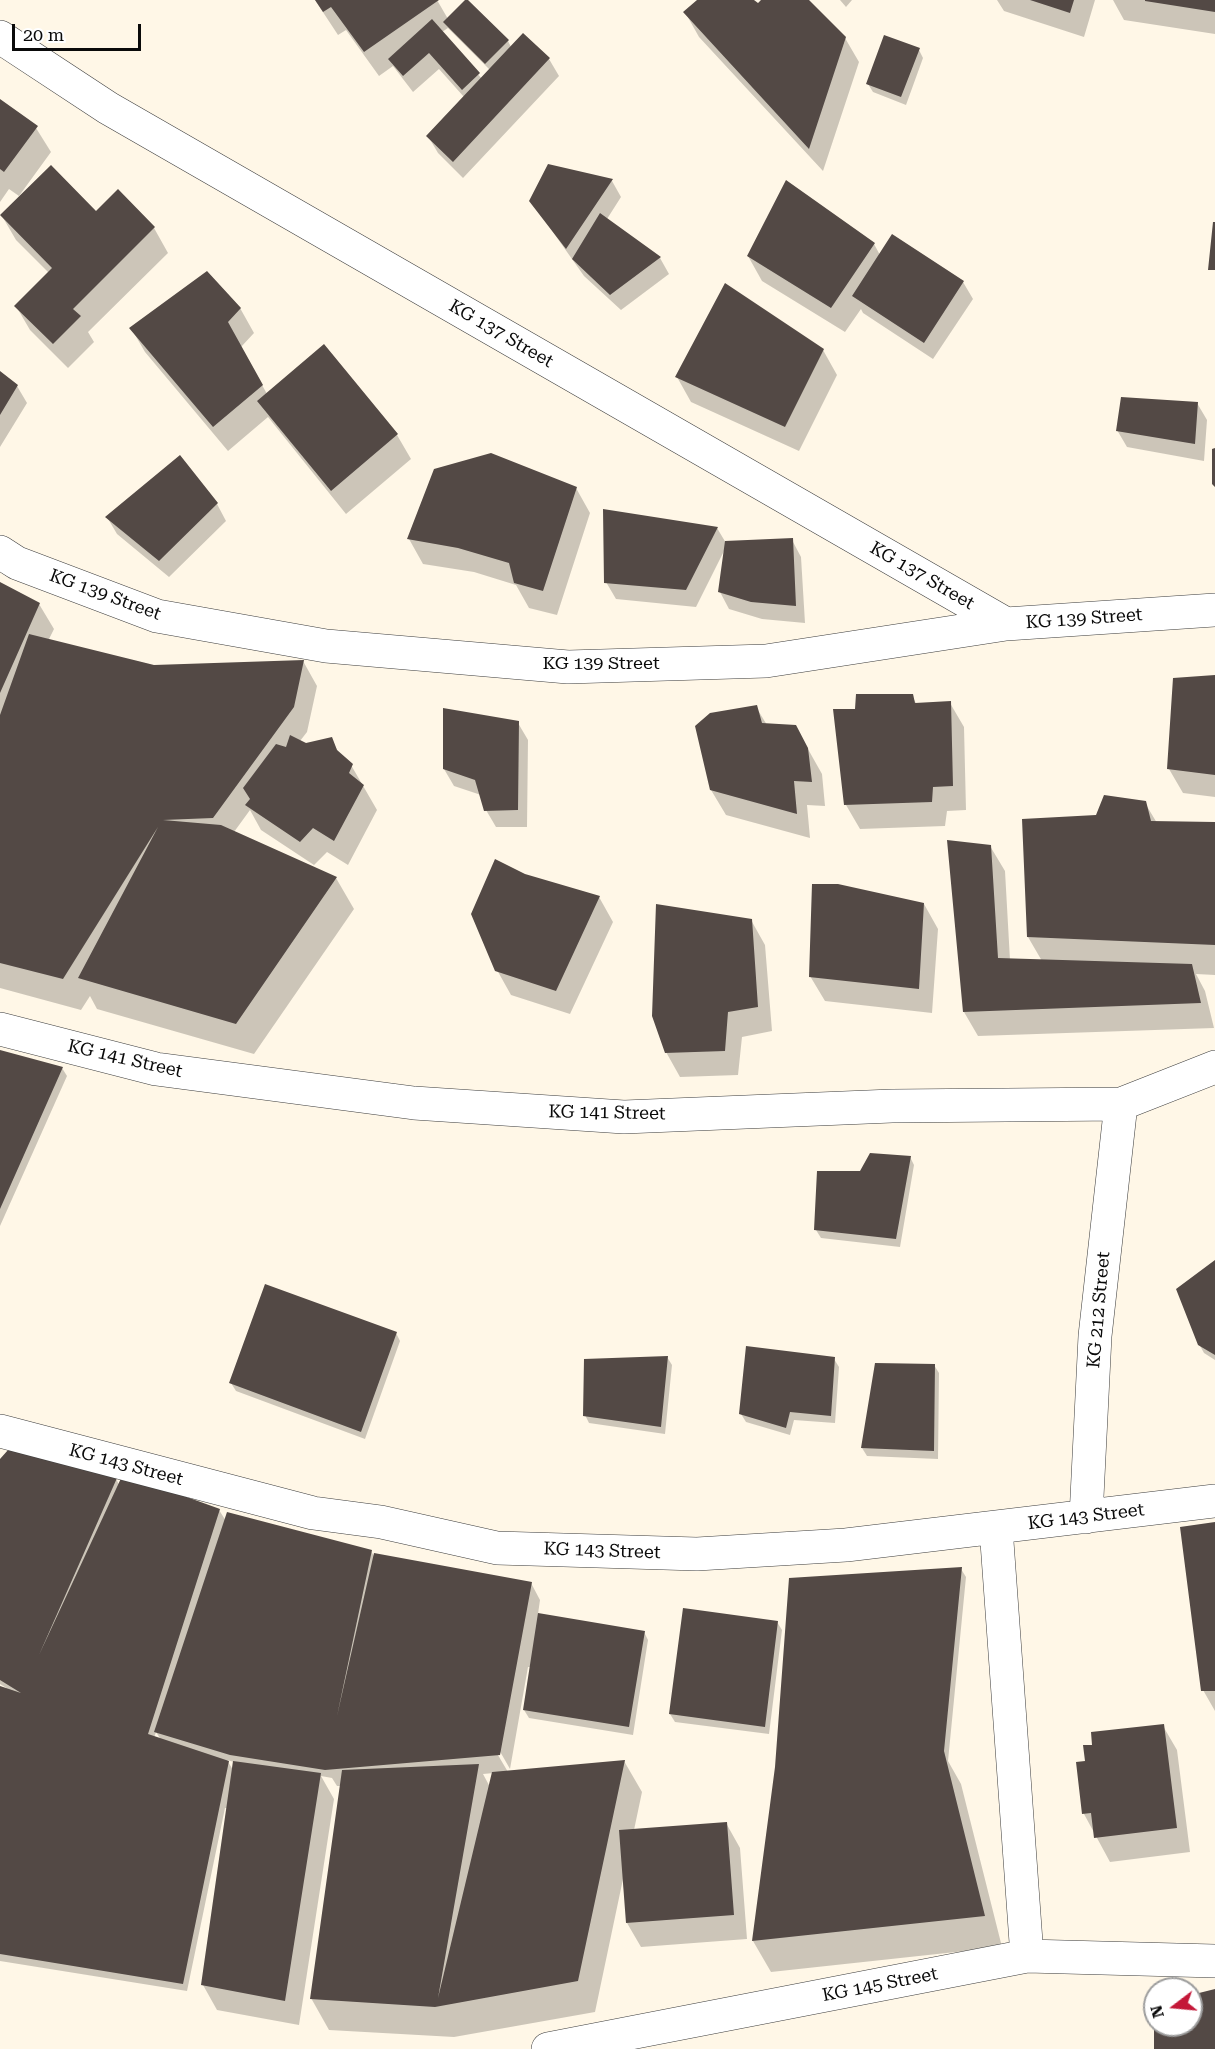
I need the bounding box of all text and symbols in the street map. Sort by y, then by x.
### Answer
scale bar [15,12,144,50]
text: 20 m [23,24,64,45]
street label: KG 137 Street [445,295,557,373]
street label: KG 137 Street [866,537,978,615]
street label: KG 139 Street [46,565,164,625]
street label: KG 139 Street [1025,604,1143,634]
street label: KG 139 Street [542,653,660,675]
street label: KG 141 Street [65,1035,185,1083]
street label: KG 141 Street [548,1101,666,1125]
street label: KG 212 Street [1083,1251,1115,1369]
street label: KG 143 Street [67,1439,185,1491]
street label: KG 143 Street [1027,1499,1145,1535]
street label: KG 143 Street [543,1538,661,1564]
street label: KG 145 Street [820,1963,940,2007]
north arrow [1143,1977,1203,2037]
text: N [1146,2003,1168,2020]

